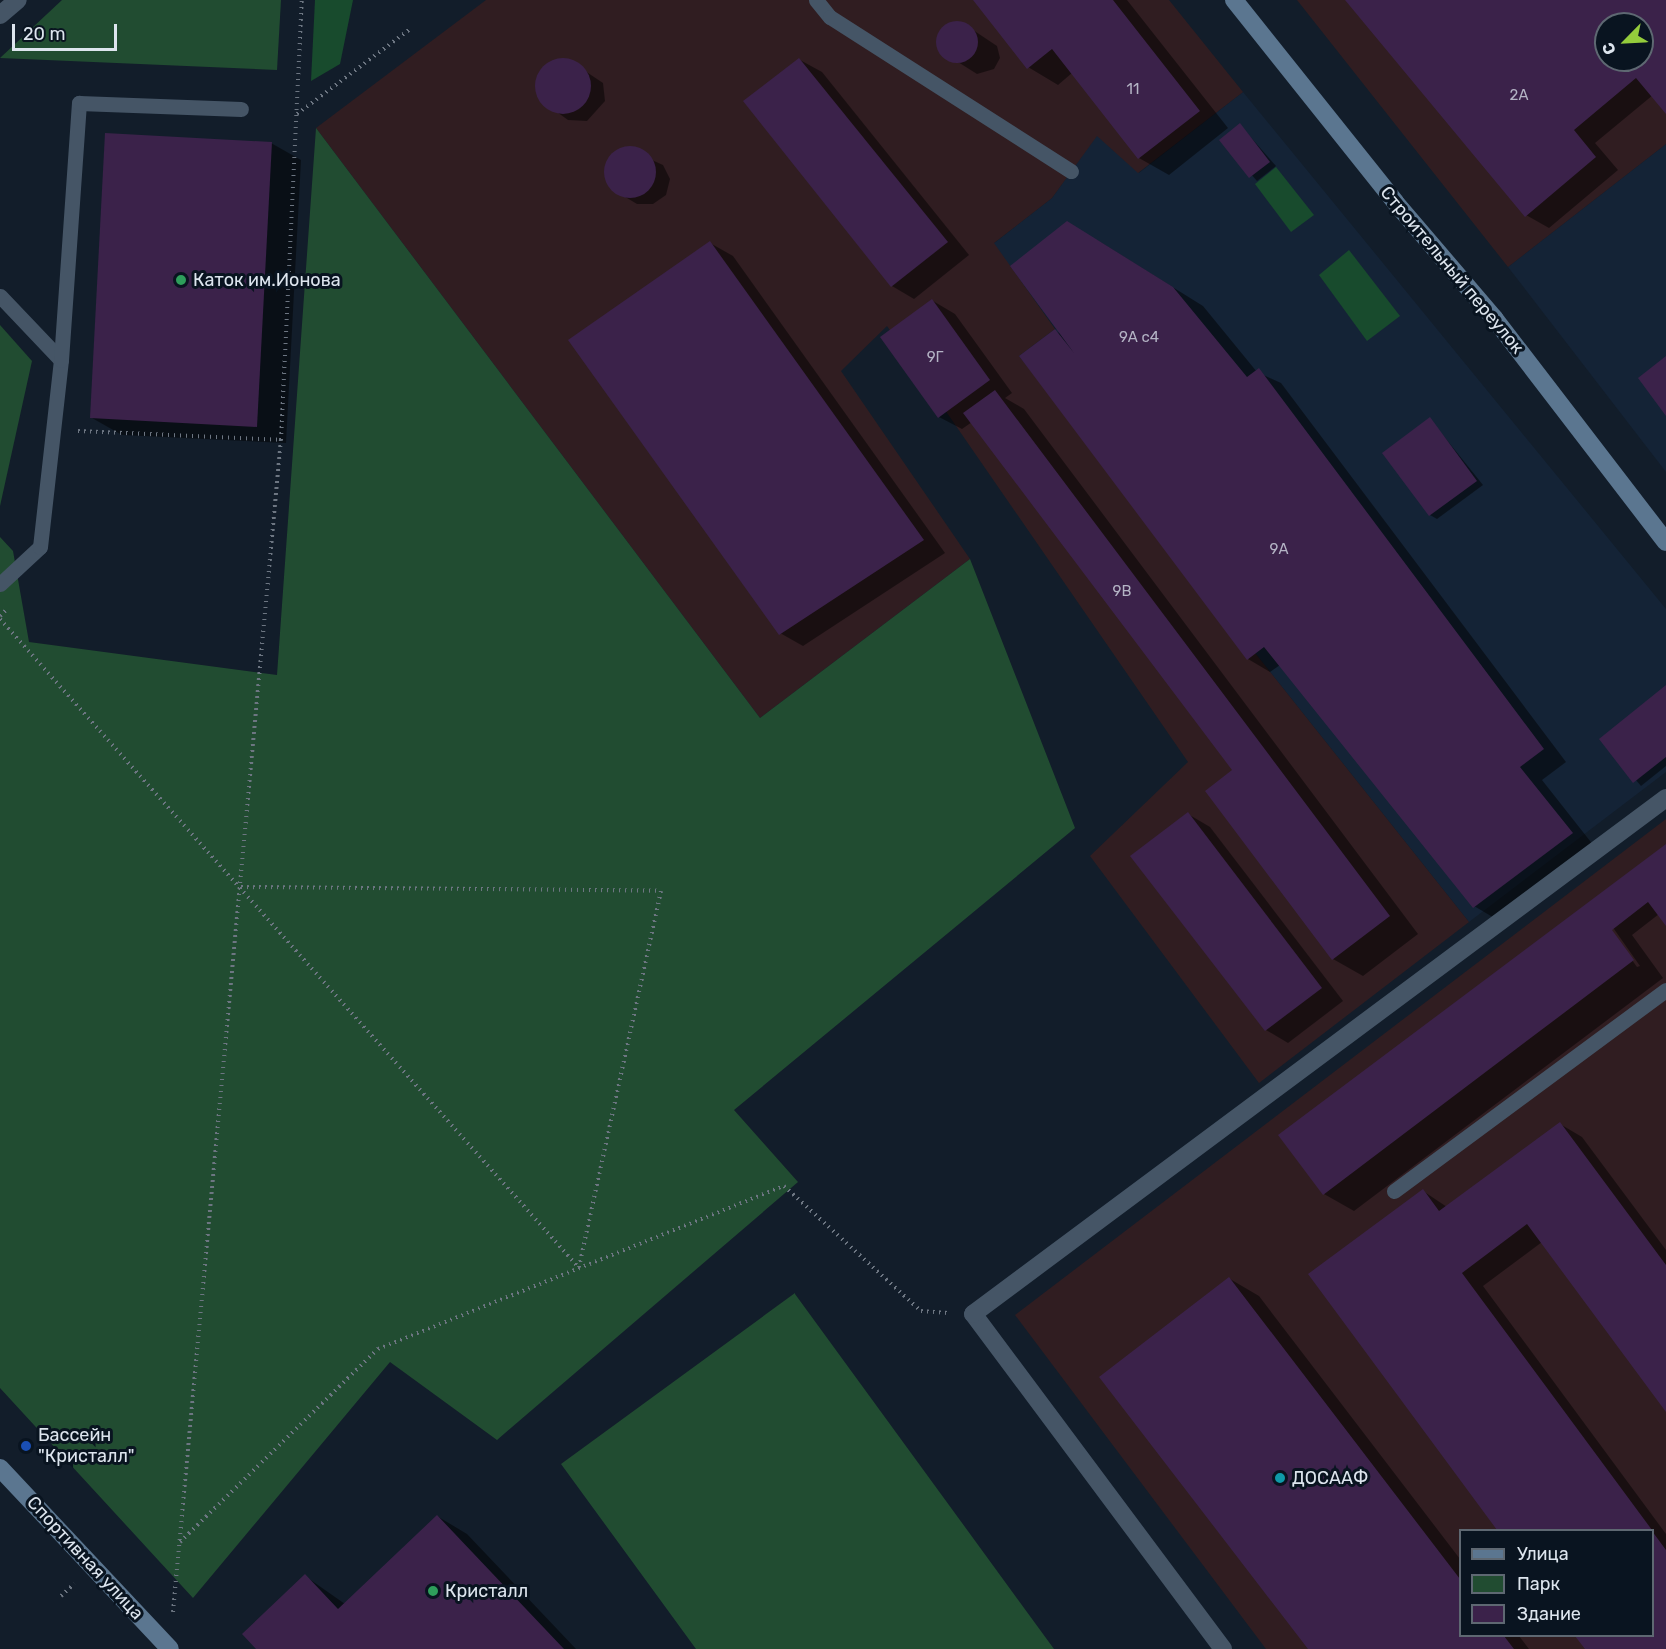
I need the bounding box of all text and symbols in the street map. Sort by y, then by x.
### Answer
scale bar [15,12,120,50]
north arrow [1594,12,1654,72]
text: 20 m [23,23,65,45]
text: С [1598,40,1620,58]
house number: 11 [1127,81,1139,99]
house number: 2А [1510,87,1528,105]
street label: Строительный переулок [1376,182,1528,358]
place label: Каток им.Ионова [193,269,341,291]
marker: Каток им.Ионова [174,273,188,287]
house number: 9А с4 [1119,329,1159,347]
house number: 9Г [927,349,943,367]
house number: 9А [1270,541,1288,559]
house number: 9В [1113,583,1131,601]
place label: Бассейн "Кристалл" [38,1425,135,1468]
marker: Бассейн "Кристалл" [19,1439,33,1453]
place label: ДОСААФ [1292,1467,1368,1489]
marker: ДОСААФ [1273,1471,1287,1485]
street label: Спортивная улица [22,1492,148,1624]
legend [1459,1529,1654,1637]
text: Улица [1517,1543,1569,1565]
text: Парк [1517,1573,1560,1595]
place label: Кристалл [445,1580,528,1602]
marker: Кристалл [426,1584,440,1598]
text: Здание [1517,1603,1581,1625]

